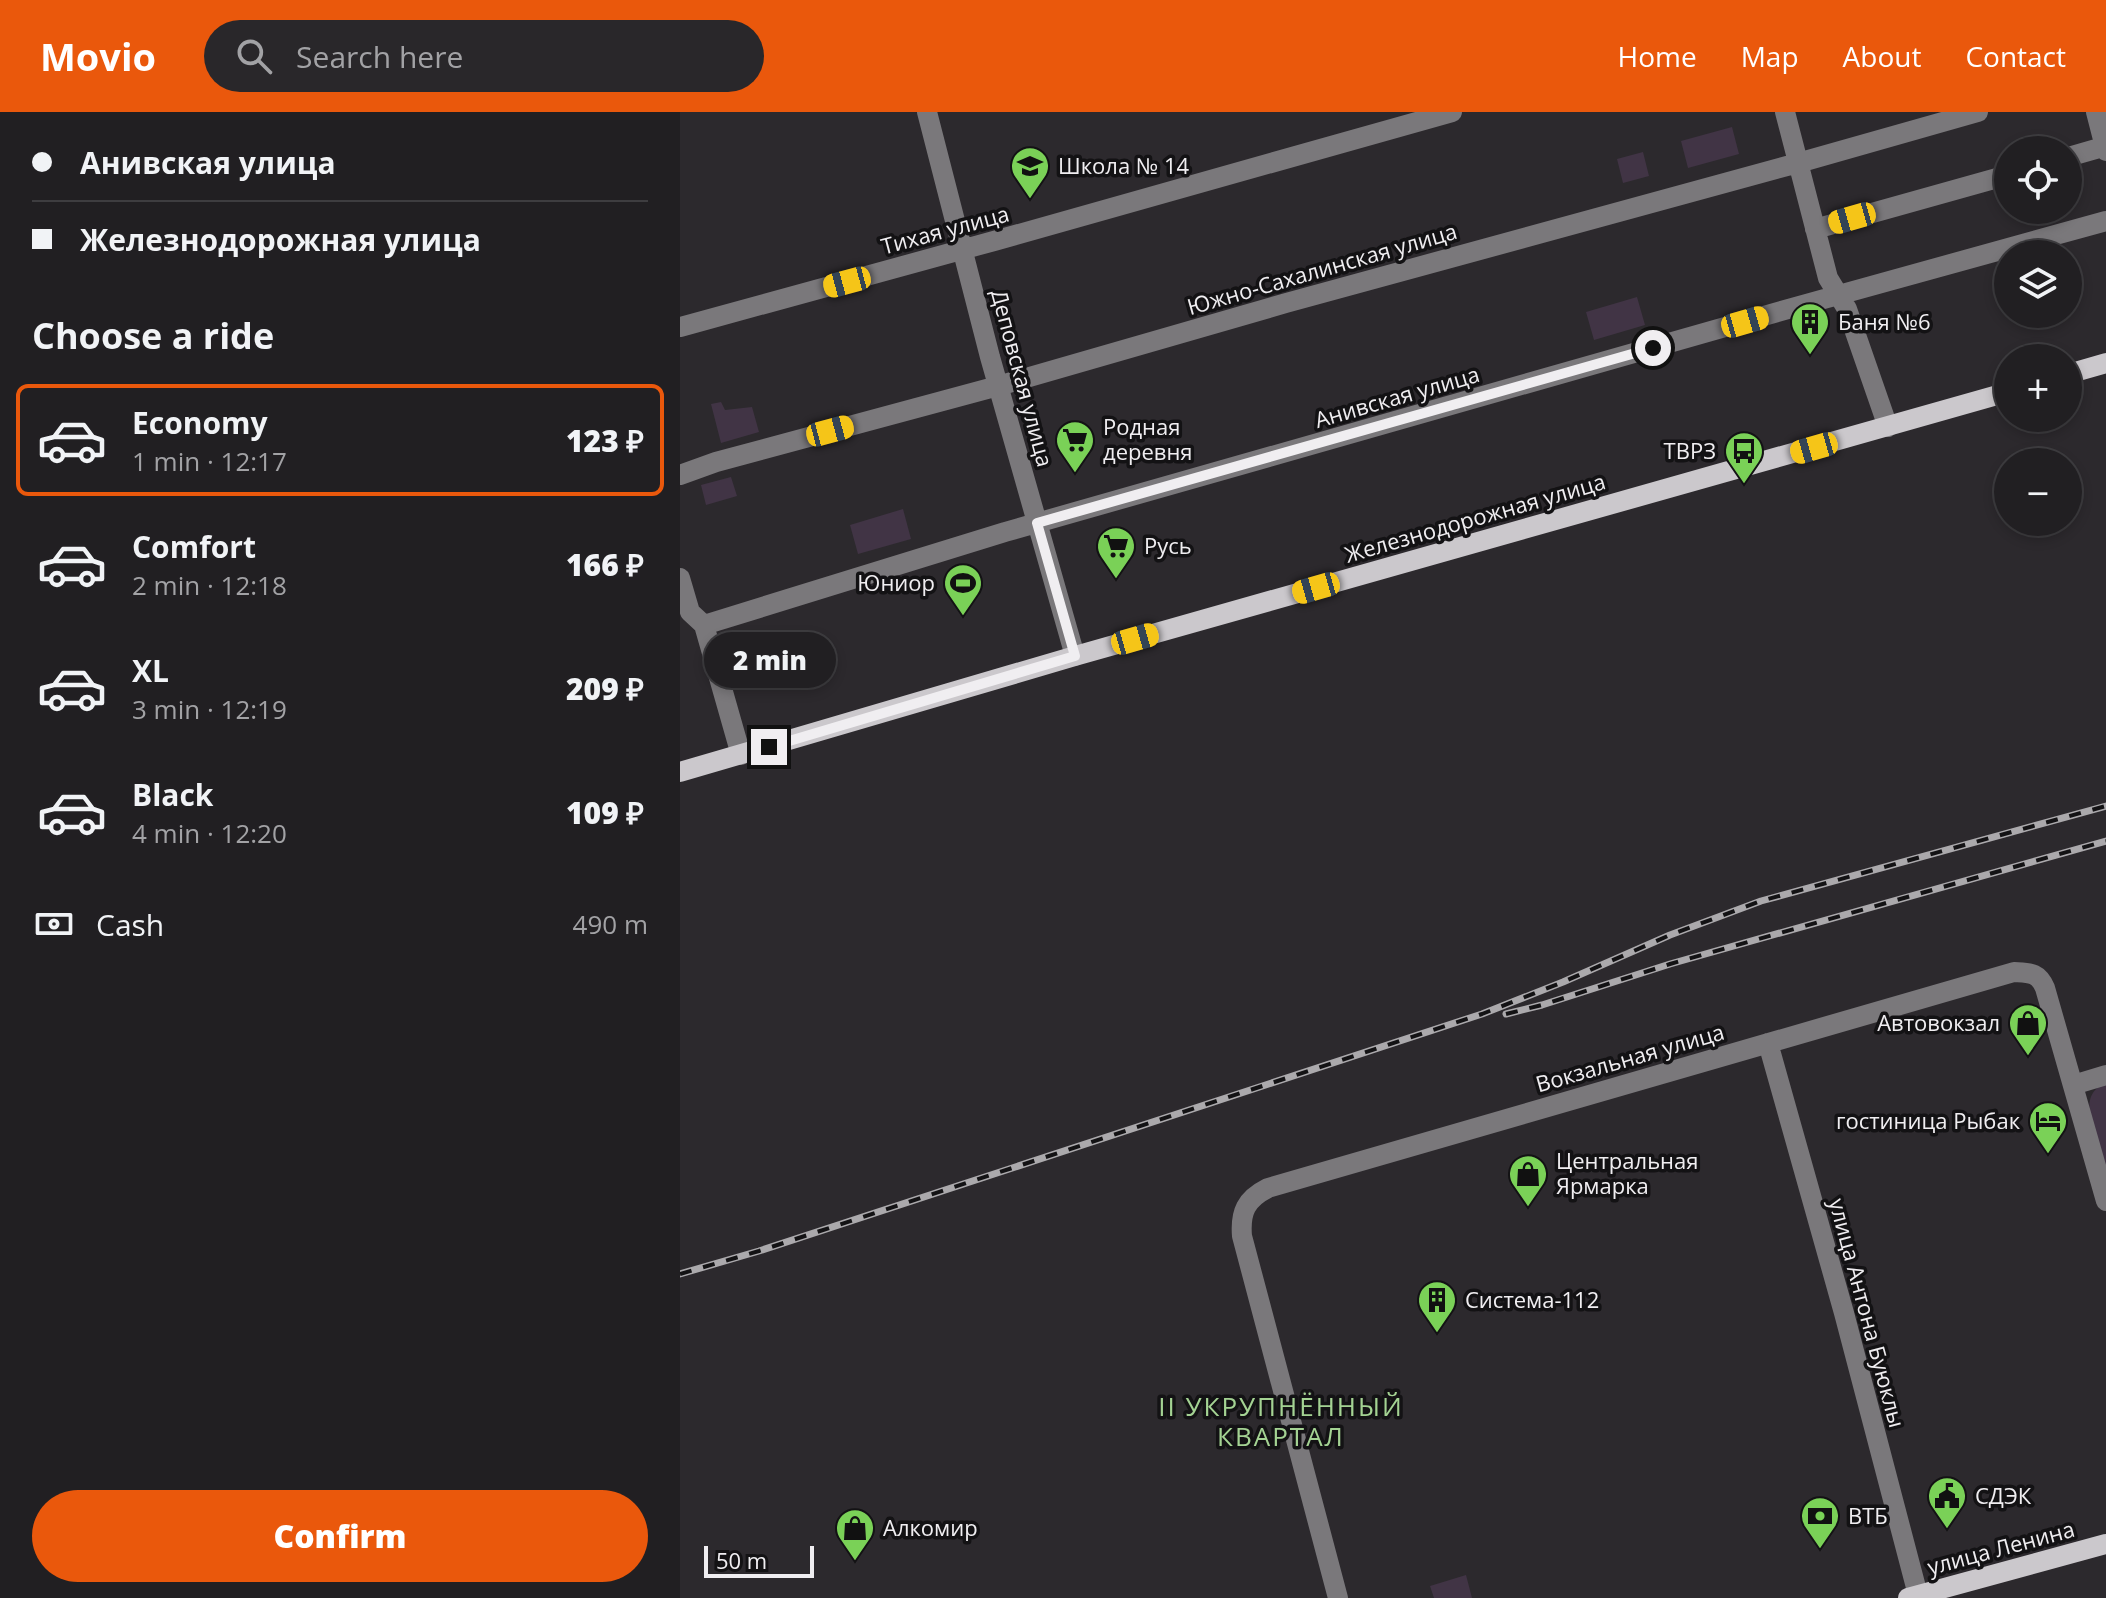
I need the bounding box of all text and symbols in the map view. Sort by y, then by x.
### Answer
search box [204,20,764,92]
text: Movio [40,30,156,82]
icon: search [232,34,276,78]
text: Search here [296,36,463,77]
text: Home [1618,37,1697,75]
text: Map [1741,37,1799,75]
text: About [1843,37,1921,75]
text: Contact [1965,37,2066,75]
map controls [1994,136,2082,536]
button: locate [1994,136,2082,224]
text: Анивская улица [80,142,336,183]
school or university icon: Школа № 14 [1009,145,1051,200]
place label: Школа № 14 [1058,150,1190,180]
street label: Тихая улица [877,198,1012,261]
car [1826,200,1878,236]
street label: Южно-Сахалинская улица [1183,215,1460,321]
text: Железнодорожная улица [80,219,481,260]
button: layers [1994,240,2082,328]
car [821,264,873,300]
street label: Деповская улица [985,286,1061,470]
building icon: Баня №6 [1789,301,1831,356]
car [1719,304,1771,340]
place label: Баня №6 [1838,306,1931,336]
text: Choose a ride [32,311,274,360]
route start [1635,330,1671,366]
button: + [1994,344,2082,432]
street label: Анивская улица [1311,358,1483,434]
text: Economy [132,402,268,443]
icon: car [36,404,108,476]
place label: Родная деревня [1103,411,1193,466]
car [804,413,856,449]
supermarket icon: Родная деревня [1054,419,1096,474]
text: 123 ₽ [566,420,644,461]
bus stop icon: ТВРЗ [1723,430,1765,485]
car [1788,430,1840,466]
place label: ТВРЗ [1664,435,1716,465]
text: 1 min · 12:17 [132,443,287,479]
button: − [1994,448,2082,536]
street label: Железнодорожная улица [1341,465,1609,569]
supermarket icon: Русь [1095,525,1137,580]
text: Comfort [132,526,256,567]
icon: car [36,528,108,600]
place label: Русь [1144,530,1192,560]
text: 166 ₽ [566,544,644,585]
sports icon: Юниор [942,562,984,617]
text: 2 min · 12:18 [132,567,287,603]
place label: Юниор [857,567,935,597]
car [1290,570,1342,606]
car [1109,621,1161,657]
callout: 2 min [703,631,835,687]
text: 2 min [733,642,807,678]
text: XL [132,650,169,691]
icon: car [36,652,108,724]
text: 209 ₽ [566,668,644,709]
text: 3 min · 12:19 [132,691,287,727]
route end [751,729,787,765]
text: Black [132,774,213,815]
icon: car [36,776,108,848]
text: 109 ₽ [566,792,644,833]
text: 4 min · 12:20 [132,815,287,851]
icon: cash [32,902,76,946]
text: Cash [96,904,164,945]
text: 490 m [573,906,648,942]
shop icon: Автовокзал [2007,1002,2049,1057]
place label: Автовокзал [1877,1007,2000,1037]
street label: Вокзальная улица [1532,1016,1728,1098]
hotel icon: гостиница Рыбак [2027,1100,2069,1155]
place label: гостиница Рыбак [1836,1105,2021,1135]
place label: Центральная Ярмарка [1556,1145,1698,1200]
shop icon: Центральная Ярмарка [1507,1153,1549,1208]
street label: улица Антона Буюклы [1823,1195,1913,1431]
building icon: Система-112 [1416,1279,1458,1334]
place label: Система-112 [1465,1284,1599,1314]
district label: II УКРУПНЁННЫЙ КВАРТАЛ [1158,1388,1404,1454]
public building icon: СДЭК [1926,1475,1968,1530]
place label: СДЭК [1975,1480,2032,1510]
button: Confirm [32,1490,648,1582]
bank icon: ВТБ [1799,1495,1841,1550]
place label: ВТБ [1848,1500,1888,1530]
shop icon: Алкомир [834,1507,876,1562]
place label: Алкомир [883,1512,978,1542]
street label: улица Ленина [1924,1513,2078,1581]
scale bar [704,1542,814,1578]
text: 50 m [716,1545,767,1575]

